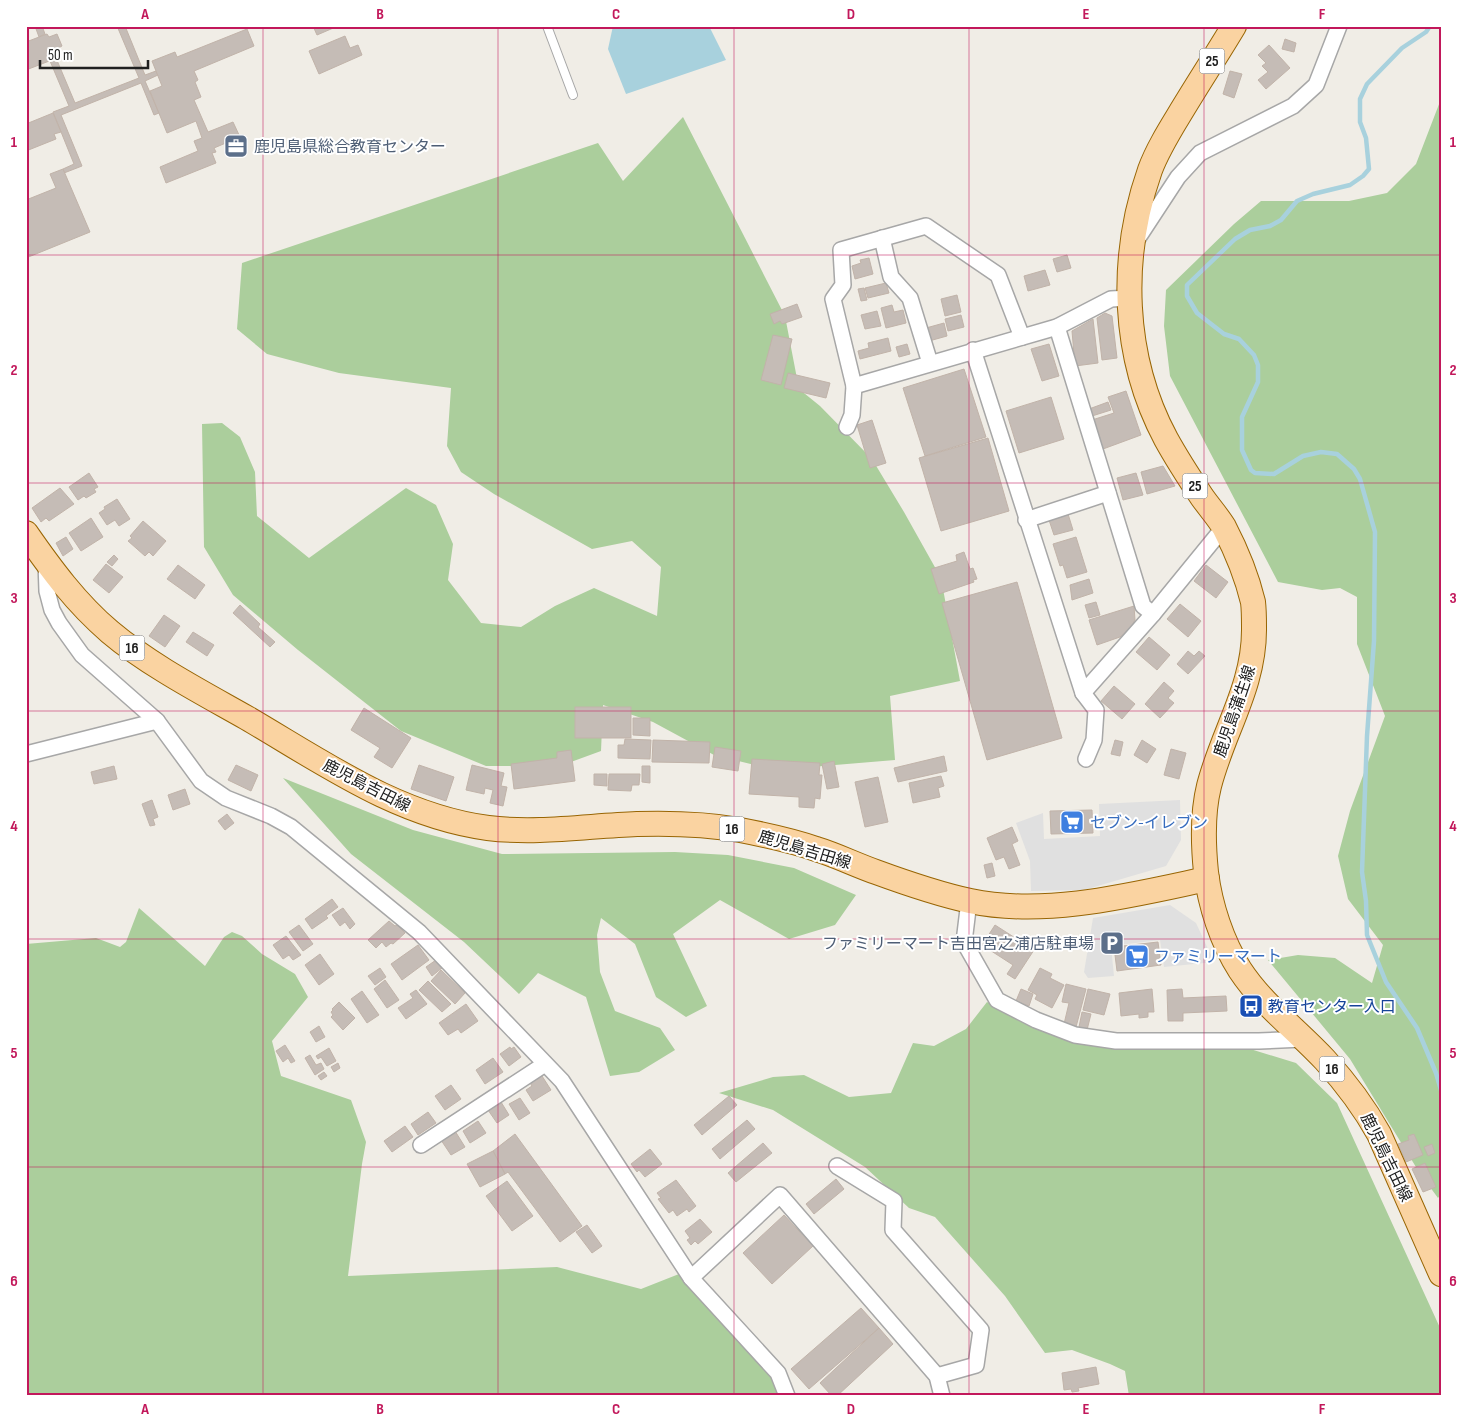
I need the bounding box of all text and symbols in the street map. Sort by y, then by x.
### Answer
text: A [140,5,149,24]
text: B [376,5,384,24]
text: C [612,5,620,24]
text: D [847,5,855,24]
text: E [1083,5,1090,24]
text: F [1319,5,1326,24]
scale bar [40,38,148,70]
text: 50 m [48,46,73,65]
road number: 25 [1200,48,1224,74]
text: 1 [11,133,18,152]
office icon: 鹿児島県総合教育センター [223,133,249,159]
text: 1 [1450,133,1457,152]
place label: 鹿児島県総合教育センター [254,138,446,157]
text: 2 [10,361,18,380]
text: 2 [1449,361,1457,380]
road number: 25 [1182,474,1208,498]
text: 3 [10,589,18,608]
text: 3 [1449,589,1457,608]
road number: 16 [120,636,144,660]
street label: 鹿児島蒲生線 [1211,663,1260,760]
street label: 鹿児島吉田線 [319,756,413,817]
supermarket icon: セブン-イレブン [1059,809,1085,835]
place label: セブン-イレブン [1090,814,1208,833]
road number: 16 [720,816,744,842]
text: 4 [10,817,18,836]
text: 4 [1449,817,1457,836]
street label: 鹿児島吉田線 [756,827,853,874]
parking icon: ファミリーマート吉田宮之浦店駐車場 [1099,930,1125,956]
place label: ファミリーマート吉田宮之浦店駐車場 [822,935,1094,954]
supermarket icon: ファミリーマート [1124,943,1150,969]
place label: ファミリーマート [1154,948,1282,967]
bus stop icon: 教育センター入口 [1238,993,1264,1019]
place label: 教育センター入口 [1268,998,1396,1017]
text: 5 [10,1044,18,1063]
text: 5 [1449,1044,1457,1063]
road number: 16 [1320,1056,1344,1082]
street label: 鹿児島吉田線 [1356,1110,1415,1205]
text: 6 [10,1272,18,1291]
text: 6 [1449,1272,1457,1291]
text: A [140,1400,149,1419]
text: B [376,1400,384,1419]
text: C [612,1400,620,1419]
text: D [847,1400,855,1419]
text: E [1083,1400,1090,1419]
text: F [1319,1400,1326,1419]

